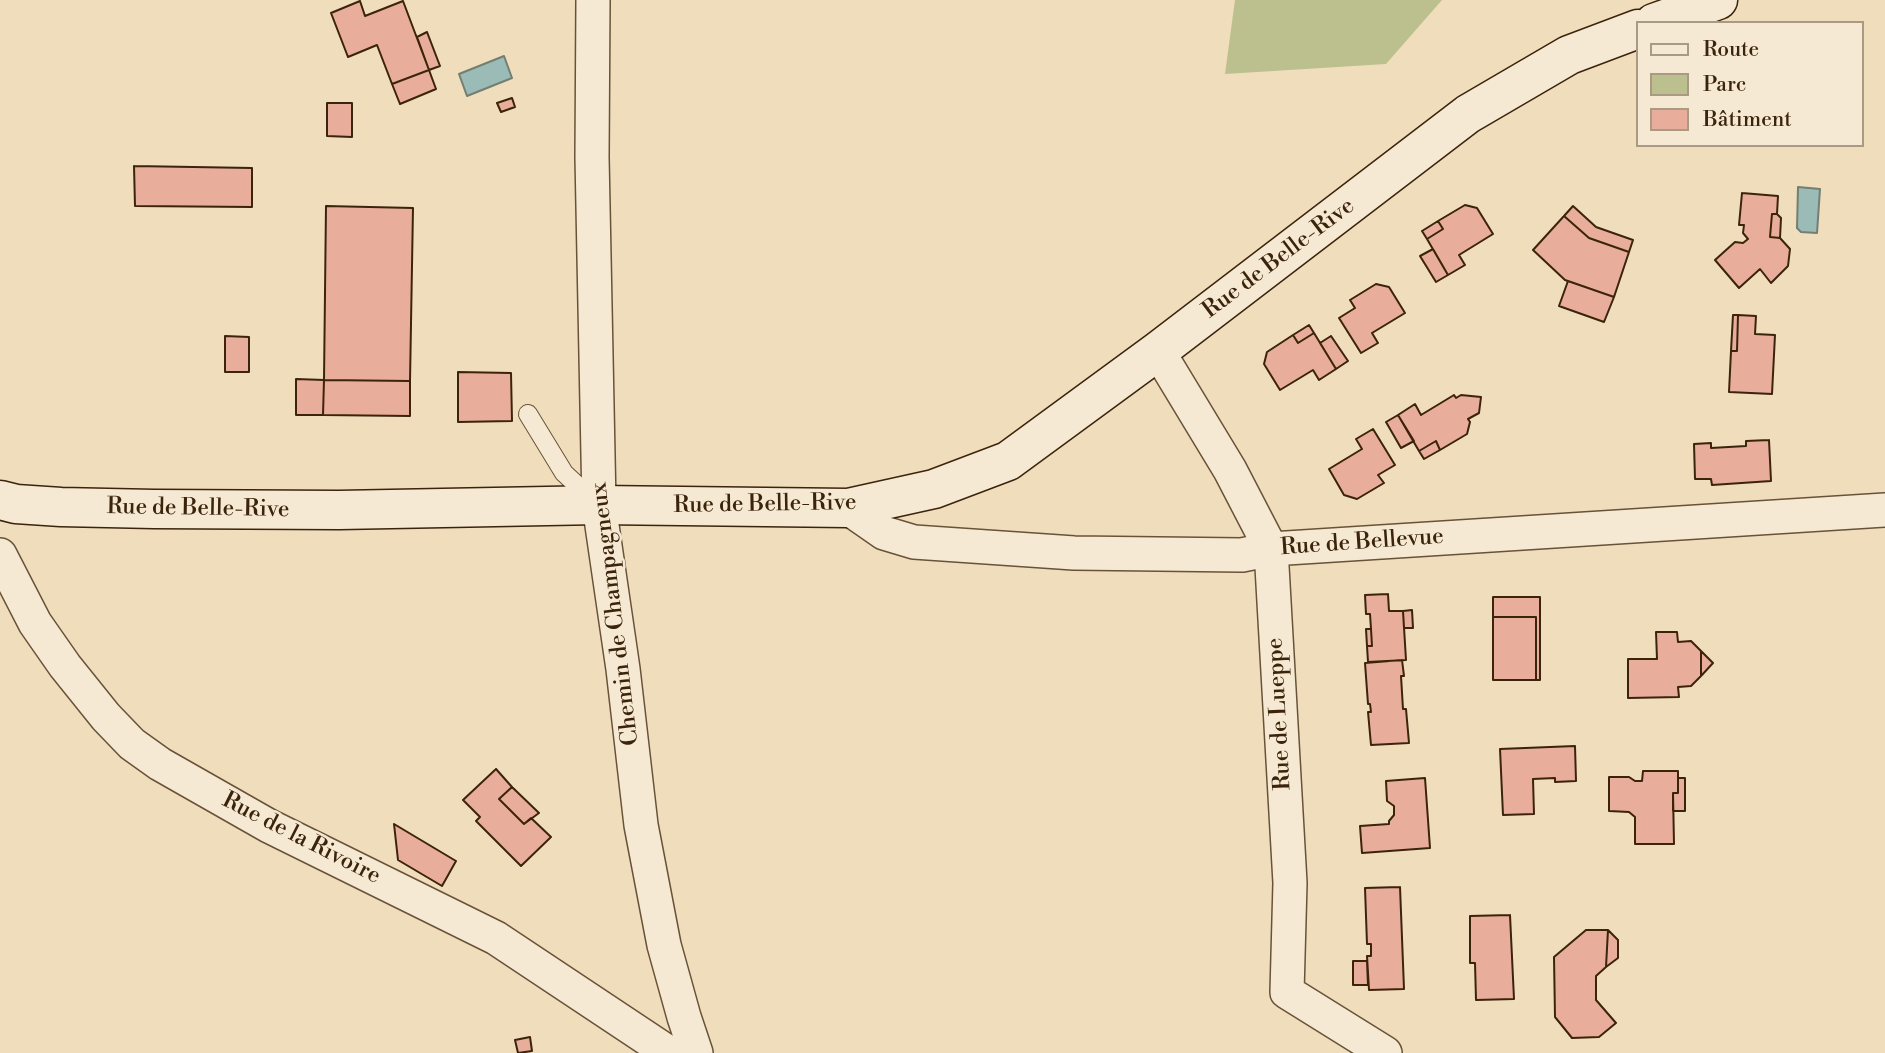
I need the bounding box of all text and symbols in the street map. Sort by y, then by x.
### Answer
legend [1636,21,1864,147]
text: Route [1703,37,1759,63]
text: Parc [1703,72,1746,98]
text: Bâtiment [1703,107,1792,133]
street label: Rue de Belle-Rive [1198,193,1360,325]
street label: Chemin de Champagneux [586,481,646,747]
street label: Rue de Belle-Rive [673,490,857,520]
street label: Rue de Belle-Rive [106,494,290,524]
street label: Rue de Bellevue [1279,524,1445,562]
street label: Rue de Lueppe [1262,637,1298,791]
street label: Rue de la Rivoire [217,787,385,891]

